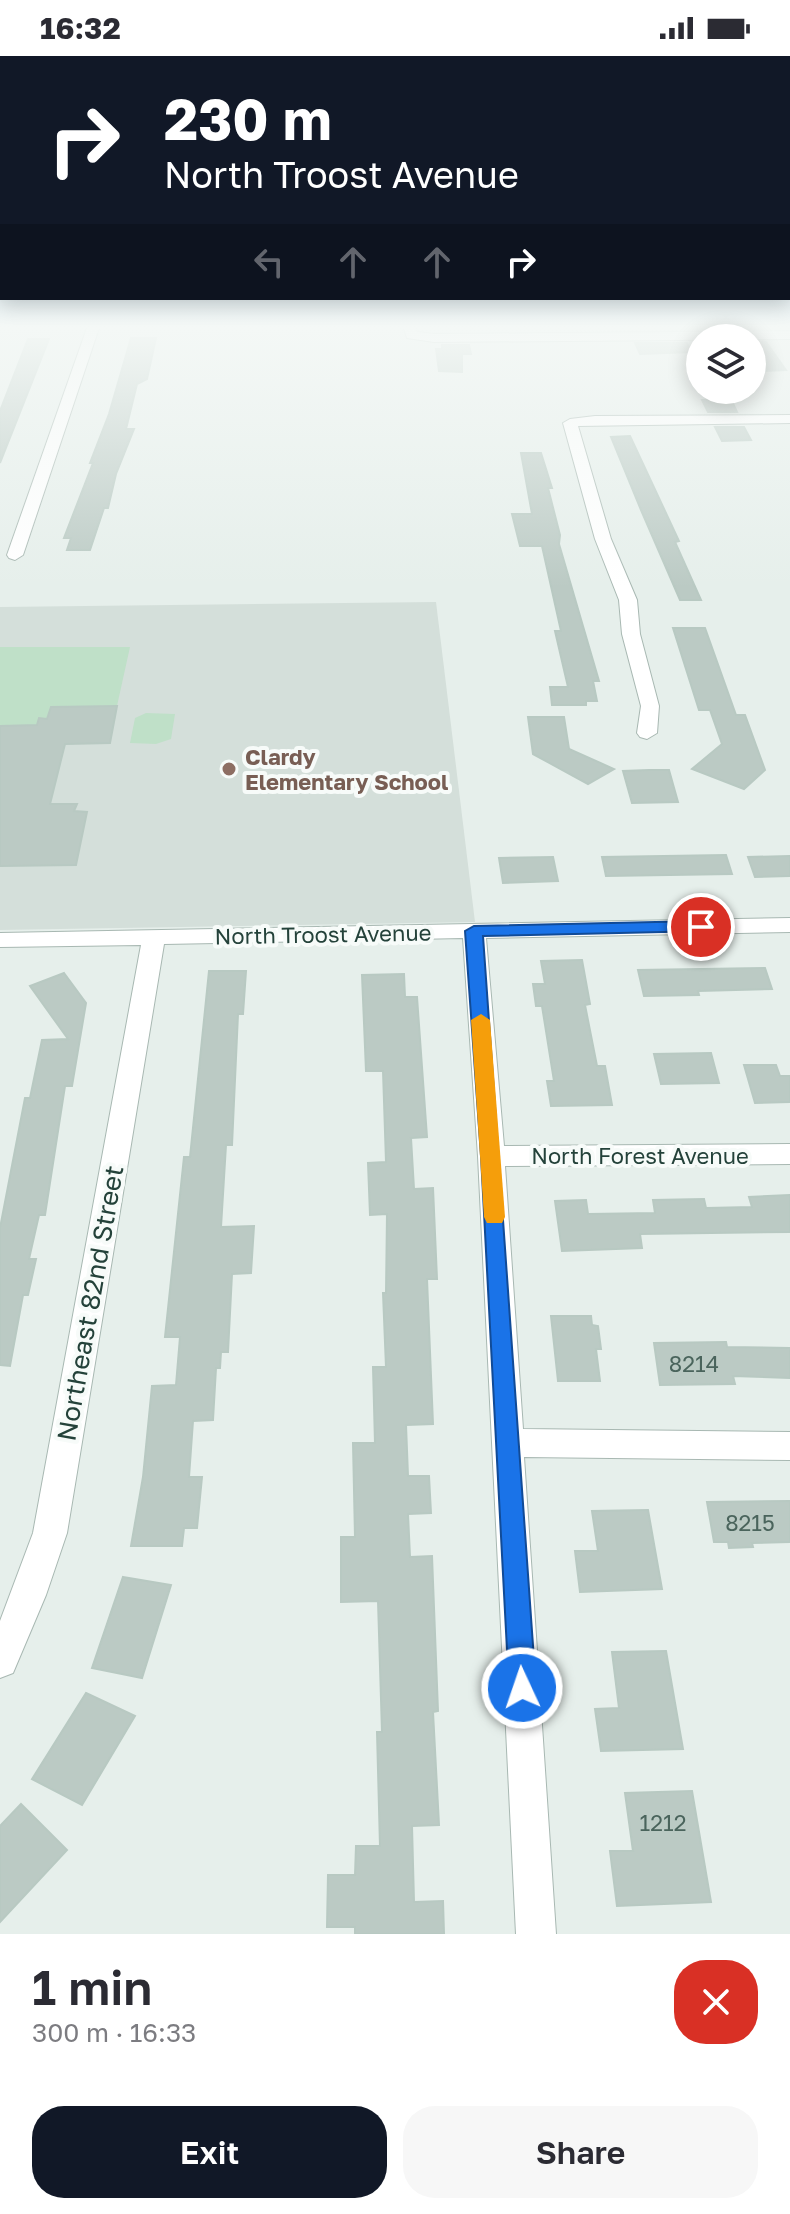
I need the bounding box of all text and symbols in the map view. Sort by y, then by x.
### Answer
text: 16:32 [40,10,121,46]
text: 230 m [164,85,332,152]
icon: right [32,88,136,192]
text: North Troost Avenue [164,153,519,196]
icon: left [247,240,291,284]
icon: ahead [331,240,375,284]
icon: ahead [415,240,459,284]
icon: right [499,240,543,284]
map controls [686,324,766,404]
button: layers [686,324,766,404]
place label: Clardy Elementary School [245,743,448,795]
marker: Clardy Elementary School [220,760,238,778]
pin [667,893,735,961]
icon: arrive [679,905,723,949]
street label: North Troost Avenue [214,919,432,949]
street label: North Forest Avenue [531,1142,749,1169]
street label: Northeast 82nd Street [50,1163,130,1443]
house number: 8214 [669,1350,719,1377]
house number: 8215 [725,1509,775,1536]
position arrow [480,1646,564,1730]
house number: 1212 [640,1809,686,1836]
text: 1 min [32,1958,152,2016]
button: close [674,1960,758,2044]
text: 300 m · 16:33 [32,2017,196,2048]
button: Exit [32,2106,387,2198]
button: Share [403,2106,758,2198]

